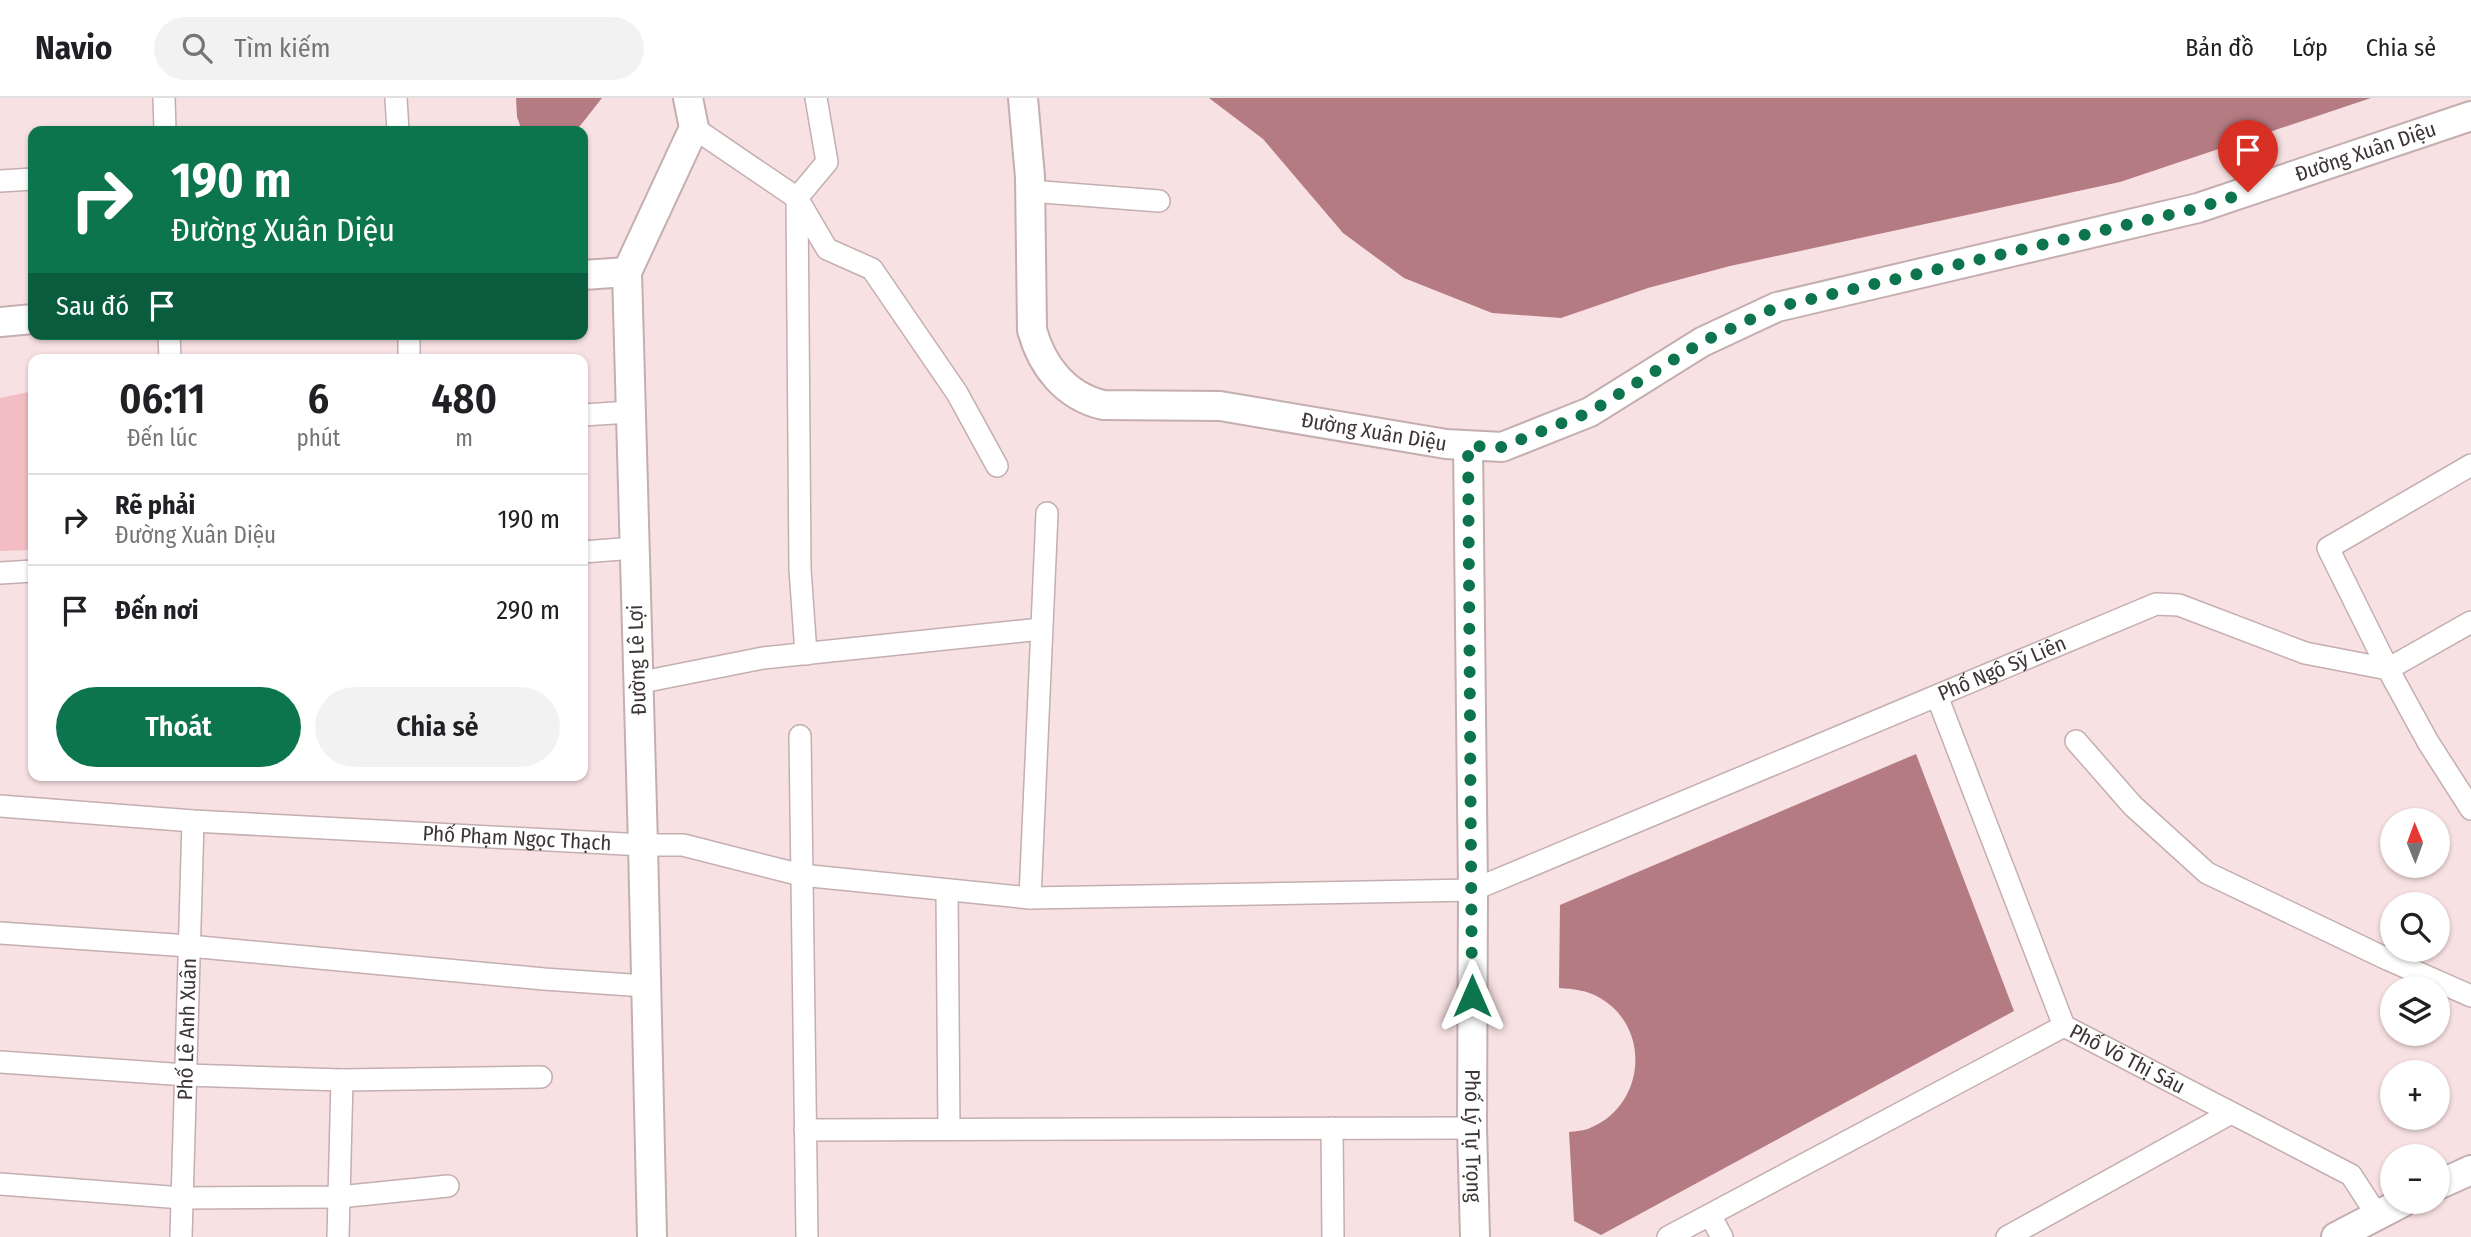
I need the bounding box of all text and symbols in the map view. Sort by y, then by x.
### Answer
search box [154,17,644,80]
text: Navio [35,28,112,68]
icon: search [178,29,216,67]
text: Tìm kiếm [234,33,331,64]
text: Bản đồ [2185,34,2254,62]
text: Lớp [2292,34,2328,62]
text: Chia sẻ [2366,34,2436,62]
street label: Đường Xuân Diệu [2292,116,2439,187]
pin [2218,120,2278,192]
icon: arrive [2229,131,2267,169]
text: 190 m [171,151,291,210]
icon: right [56,154,147,245]
text: Đường Xuân Diệu [171,211,395,249]
icon: arrive [143,287,181,325]
text: Sau đó [56,291,129,322]
text: 06:11 [119,374,206,424]
text: 6 [308,374,329,424]
text: 480 [431,374,497,424]
street label: Đường Xuân Diệu [1299,407,1449,457]
text: Đến lúc [127,424,197,452]
text: phút [296,424,340,452]
text: m [455,424,473,452]
text: Rẽ phải [115,490,195,521]
icon: right [56,501,94,539]
text: 190 m [498,504,560,535]
text: Đường Xuân Diệu [115,521,276,549]
icon: arrive [56,592,94,630]
text: Đến nơi [115,595,198,626]
text: 290 m [496,595,560,626]
street label: Đường Lê Lợi [622,604,652,716]
street label: Phố Ngô Sỹ Liên [1934,630,2070,707]
button: Thoát [56,687,301,767]
button: Chia sẻ [315,687,560,767]
north arrow [2380,808,2450,878]
map controls [2380,808,2450,1214]
street label: Phố Phạm Ngọc Thạch [422,820,612,856]
button: search [2380,892,2450,962]
street label: Phố Lê Anh Xuân [172,958,202,1101]
position arrow [1435,959,1509,1033]
button: layers [2380,976,2450,1046]
street label: Phố Võ Thị Sáu [2065,1018,2190,1100]
button: + [2380,1060,2450,1130]
street label: Phố Lý Tự Trọng [1459,1069,1487,1203]
button: − [2380,1144,2450,1214]

